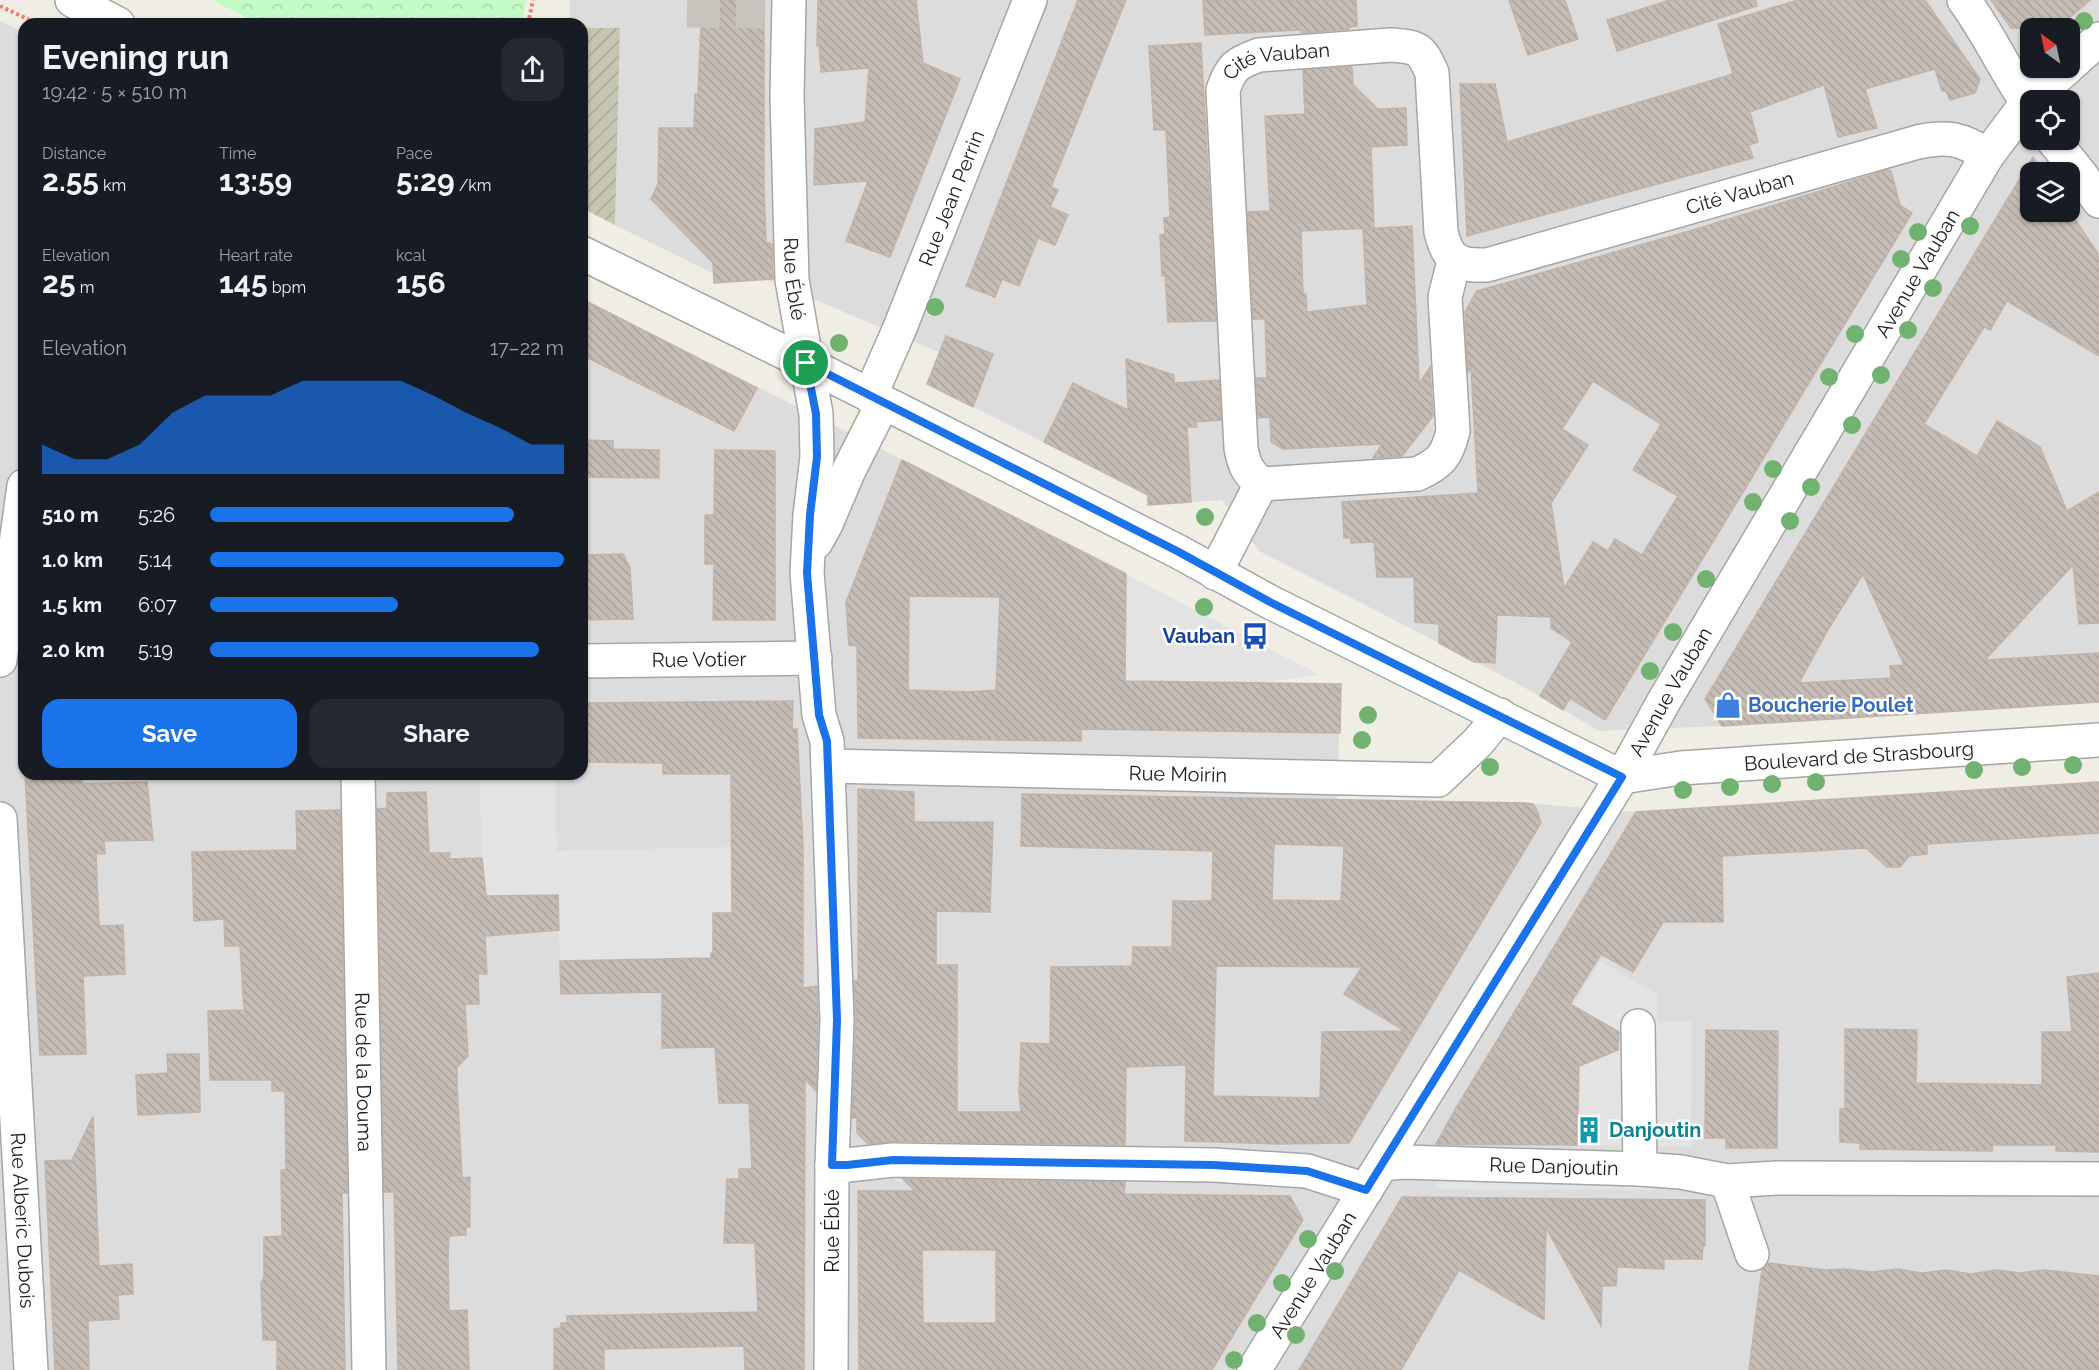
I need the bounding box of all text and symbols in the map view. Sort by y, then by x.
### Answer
north arrow [2020,18,2080,78]
map controls [2020,18,2080,222]
text: Evening run [42,38,229,77]
button: share [501,38,564,101]
street label: Cité Vauban [1217,38,1331,84]
text: 19:42 · 5 × 510 m [42,80,187,104]
button: locate [2020,90,2080,150]
street label: Rue Jean Perrin [914,127,989,270]
text: Distance [42,144,106,163]
text: Time [219,144,256,163]
text: Pace [396,144,433,163]
button: layers [2020,162,2080,222]
text: 2.55 [42,163,99,198]
text: 13:59 [219,163,292,198]
text: 5:29 [396,163,455,198]
street label: Cité Vauban [1683,166,1796,220]
text: km [99,176,126,195]
text: /km [455,176,492,195]
street label: Avenue Vauban [1870,205,1965,342]
street label: Rue Éblé [779,237,811,322]
text: Elevation [42,246,110,265]
text: Heart rate [219,246,293,265]
text: kcal [396,246,426,265]
text: 25 [42,265,76,300]
text: 145 [219,265,268,300]
text: 156 [396,265,446,300]
text: m [76,278,94,297]
text: bpm [268,278,306,297]
text: Elevation [42,336,127,360]
text: 17–22 m [490,336,564,360]
pin [780,337,831,388]
icon: arrive [789,346,822,379]
text: 510 m [42,503,99,527]
text: 5:26 [138,503,175,527]
text: 1.0 km [42,548,103,572]
text: 5:14 [138,548,172,572]
text: 1.5 km [42,593,102,617]
text: 6:07 [138,593,177,617]
bus stop icon: Vauban [1240,621,1270,651]
street label: Avenue Vauban [1624,623,1717,760]
place label: Vauban [1163,624,1235,648]
text: 2.0 km [42,638,105,662]
text: 5:19 [138,638,173,662]
street label: Rue Votier [651,647,747,672]
shop icon: Boucherie Poulet [1713,690,1743,720]
place label: Boucherie Poulet [1748,693,1914,717]
button: Save [42,699,297,768]
button: Share [309,699,564,768]
street label: Boulevard de Strasbourg [1743,736,1975,776]
street label: Rue Moirin [1128,761,1227,787]
street label: Rue de la Douma [350,992,377,1152]
building icon: Danjoutin [1574,1115,1604,1145]
place label: Danjoutin [1609,1118,1701,1142]
street label: Rue Alberic Dubois [6,1132,40,1309]
street label: Rue Danjoutin [1489,1153,1619,1180]
street label: Rue Éblé [820,1189,844,1273]
street label: Avenue Vauban [1265,1207,1361,1343]

